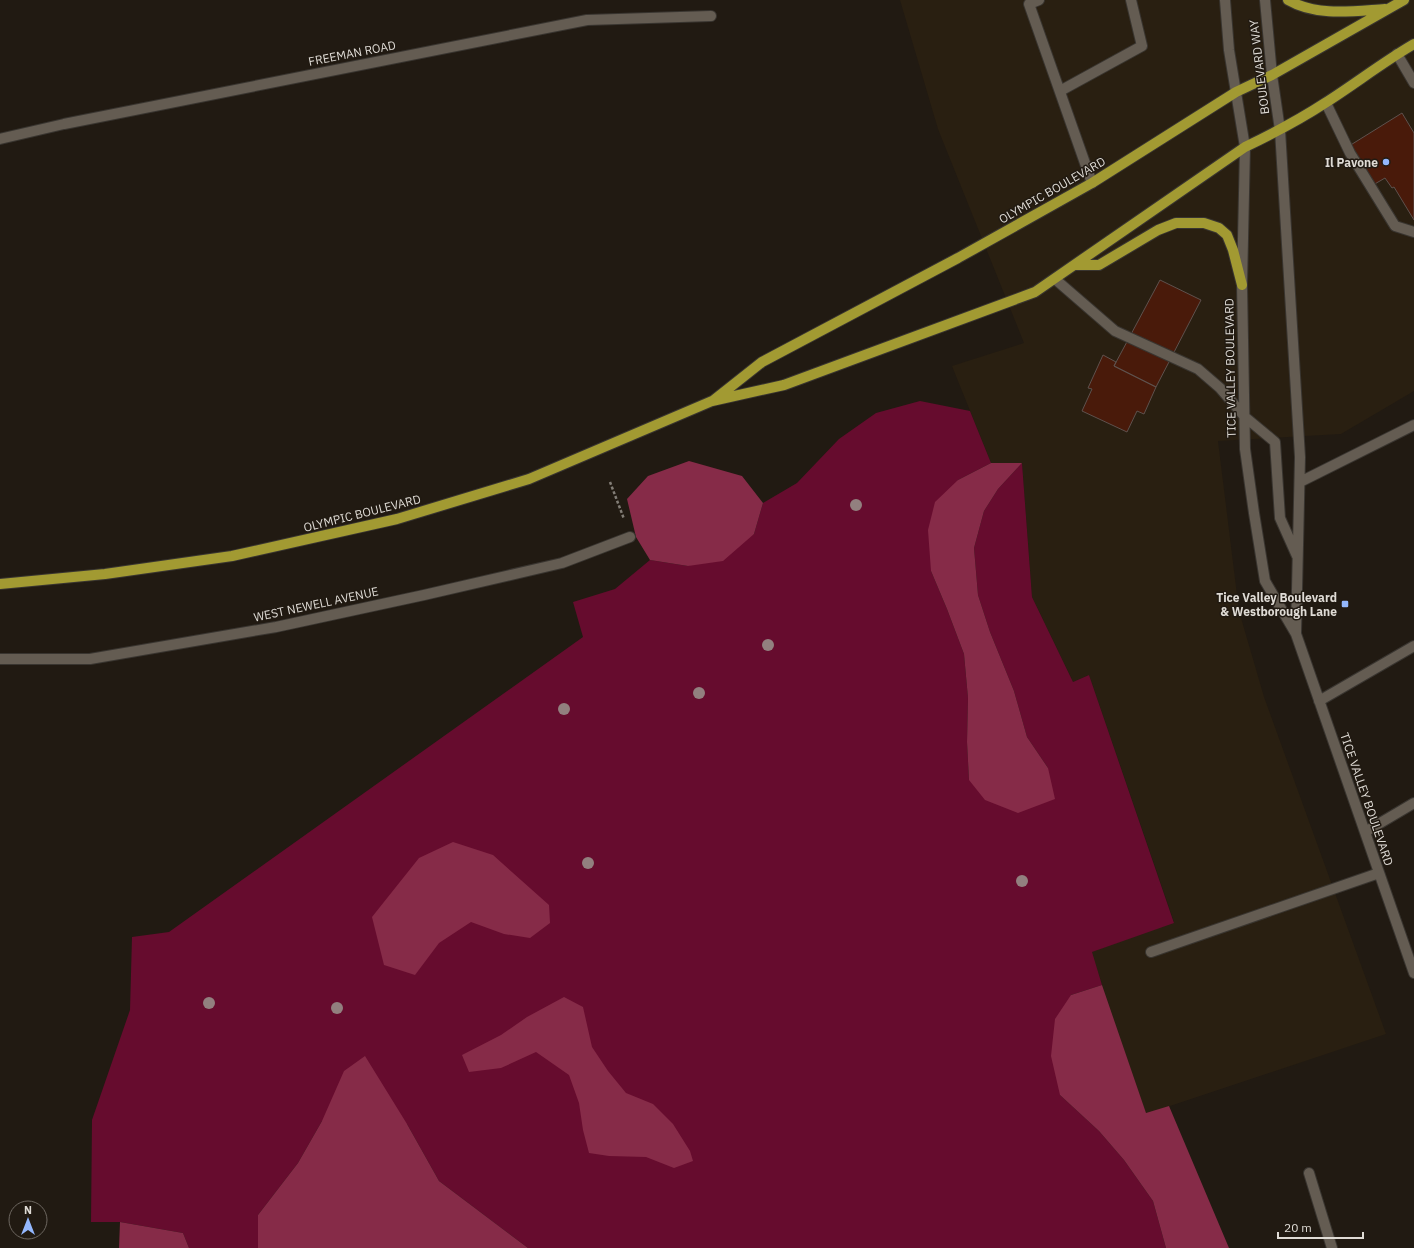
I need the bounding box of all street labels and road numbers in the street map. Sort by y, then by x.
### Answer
street label: BOULEVARD WAY [1246,19,1272,115]
street label: FREEMAN ROAD [307,37,397,69]
street label: OLYMPIC BOULEVARD [996,153,1108,227]
street label: TICE VALLEY BOULEVARD [1221,298,1239,438]
street label: OLYMPIC BOULEVARD [302,491,422,535]
street label: WEST NEWELL AVENUE [252,583,380,625]
street label: TICE VALLEY BOULEVARD [1337,731,1397,867]

